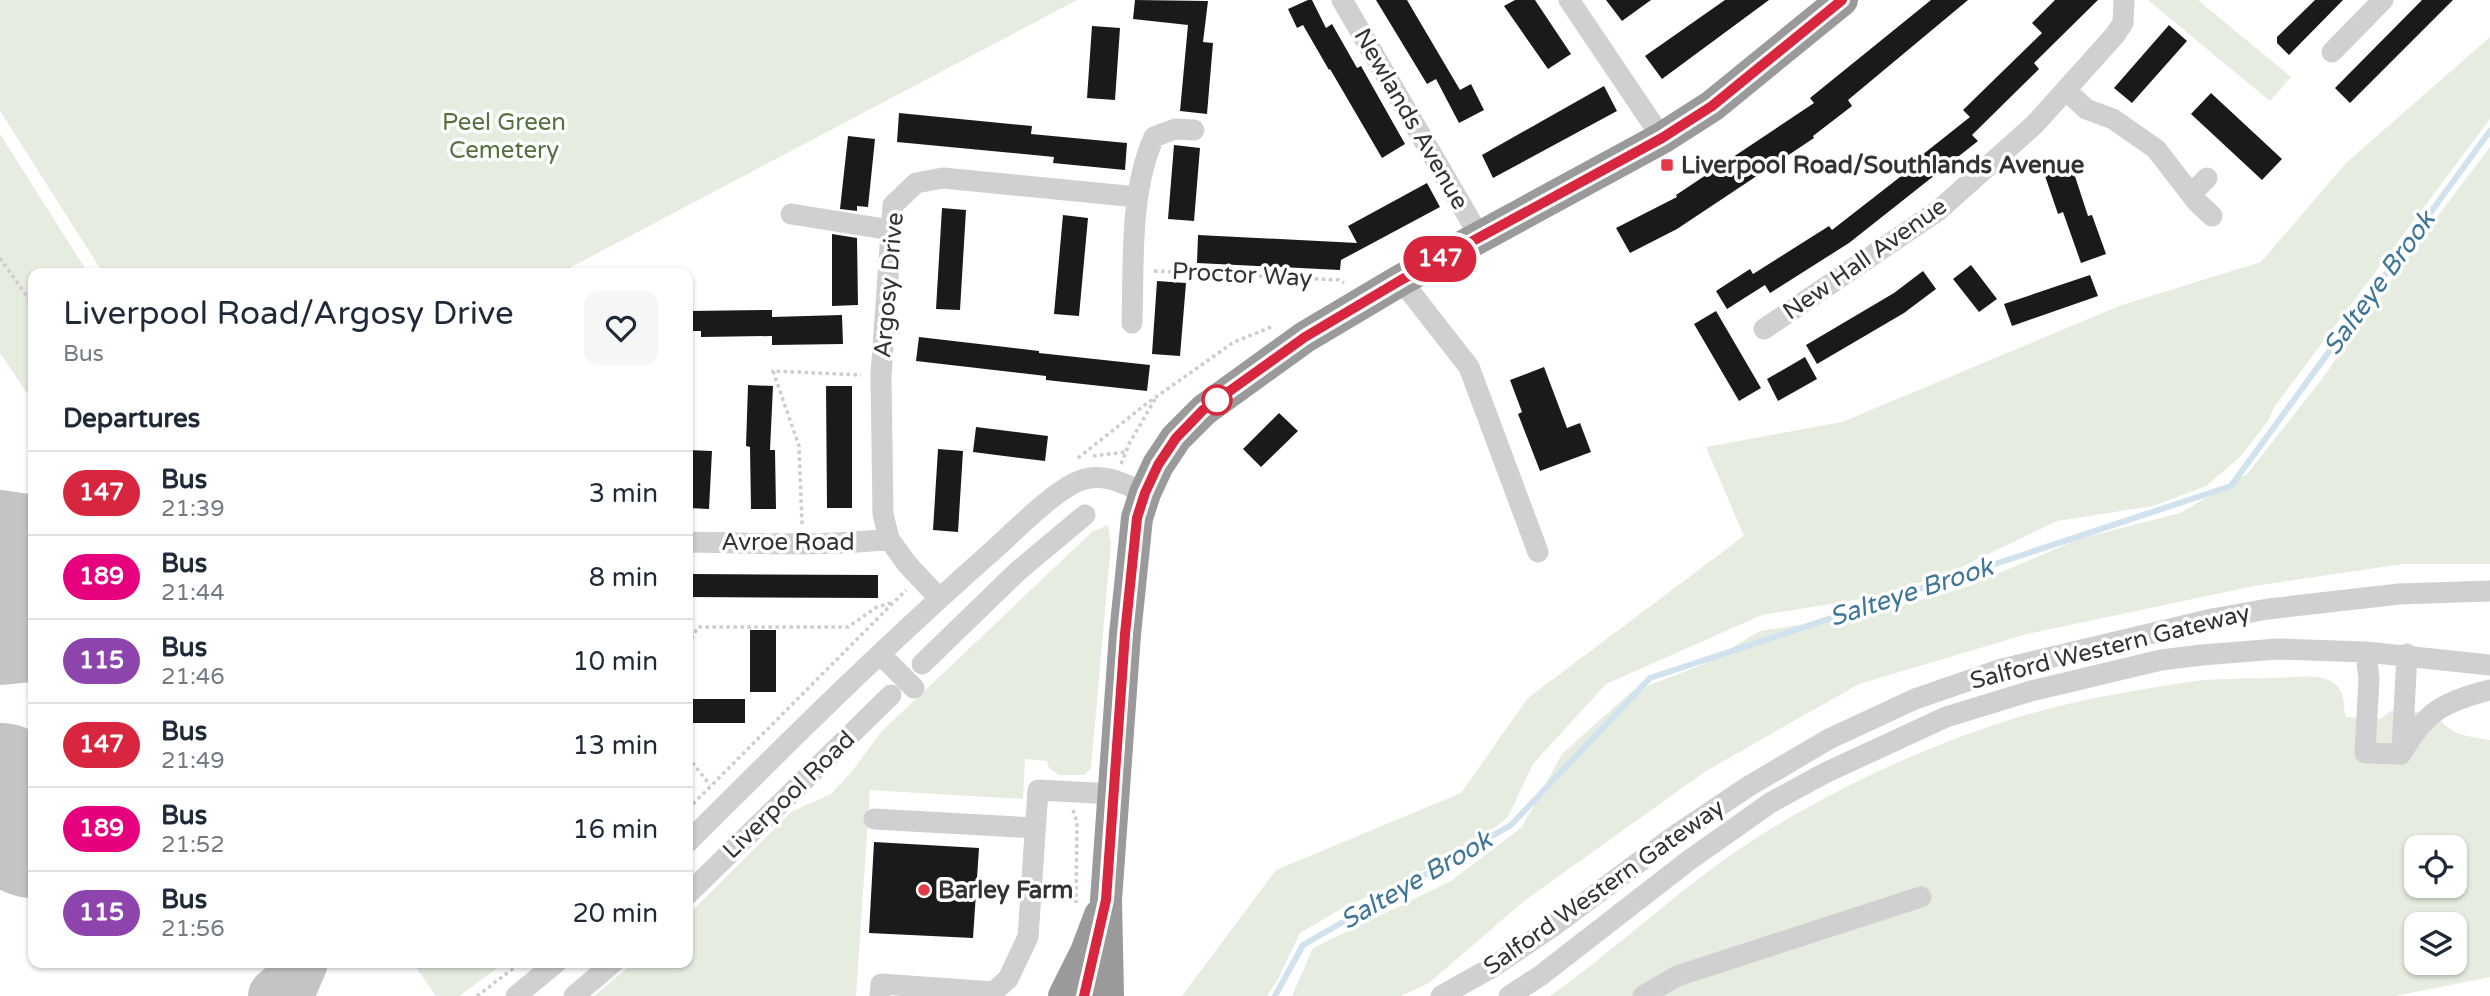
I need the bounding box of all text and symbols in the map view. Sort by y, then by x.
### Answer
street label: Newlands Avenue [1347,23,1475,215]
park label: Peel Green Cemetery [442,108,566,165]
place label: Liverpool Road/Southlands Avenue [1681,151,2085,180]
marker: Liverpool Road/Southlands Avenue [1659,157,1675,173]
street label: New Hall Avenue [1777,192,1953,326]
water label: Salteye Brook [2317,204,2443,361]
street label: Argosy Drive [868,211,910,359]
line badge: 147 [1400,236,1480,282]
text: 147 [1417,244,1463,273]
street label: Proctor Way [1171,257,1313,293]
button: heart [584,291,658,365]
text: Liverpool Road/Argosy Drive [63,294,514,333]
text: Bus [63,340,104,368]
unlabelled marker [1202,385,1232,415]
text: Departures [63,403,200,434]
text: Bus [161,464,207,495]
text: 147 [79,478,124,507]
text: 3 min [589,478,658,509]
text: 21:39 [161,495,225,523]
street label: Avroe Road [721,528,855,557]
text: Bus [161,548,207,579]
water label: Salteye Brook [1825,550,1998,633]
text: 189 [79,562,124,591]
text: 8 min [589,562,658,593]
text: 21:44 [161,579,225,607]
street label: Salford Western Gateway [1967,598,2253,696]
text: Bus [161,632,207,663]
text: 115 [79,646,124,675]
text: 10 min [572,646,658,677]
text: 21:46 [161,663,225,691]
text: Bus [161,716,207,747]
street label: Liverpool Road [717,725,861,865]
text: 147 [79,730,124,759]
text: 13 min [572,730,658,761]
text: 21:49 [161,747,225,775]
street label: Salford Western Gateway [1478,793,1730,981]
text: Bus [161,800,207,831]
text: 189 [79,814,124,843]
text: 16 min [572,814,658,845]
water label: Salteye Brook [1335,823,1499,936]
text: 21:52 [161,831,225,859]
map controls [2404,835,2467,975]
button: locate [2404,835,2467,898]
place label: Barley Farm [938,876,1073,905]
marker: Barley Farm [916,882,932,898]
text: Bus [161,884,207,915]
text: 115 [79,898,124,927]
text: 20 min [572,898,658,929]
button: layers [2404,912,2467,975]
text: 21:56 [161,915,225,943]

